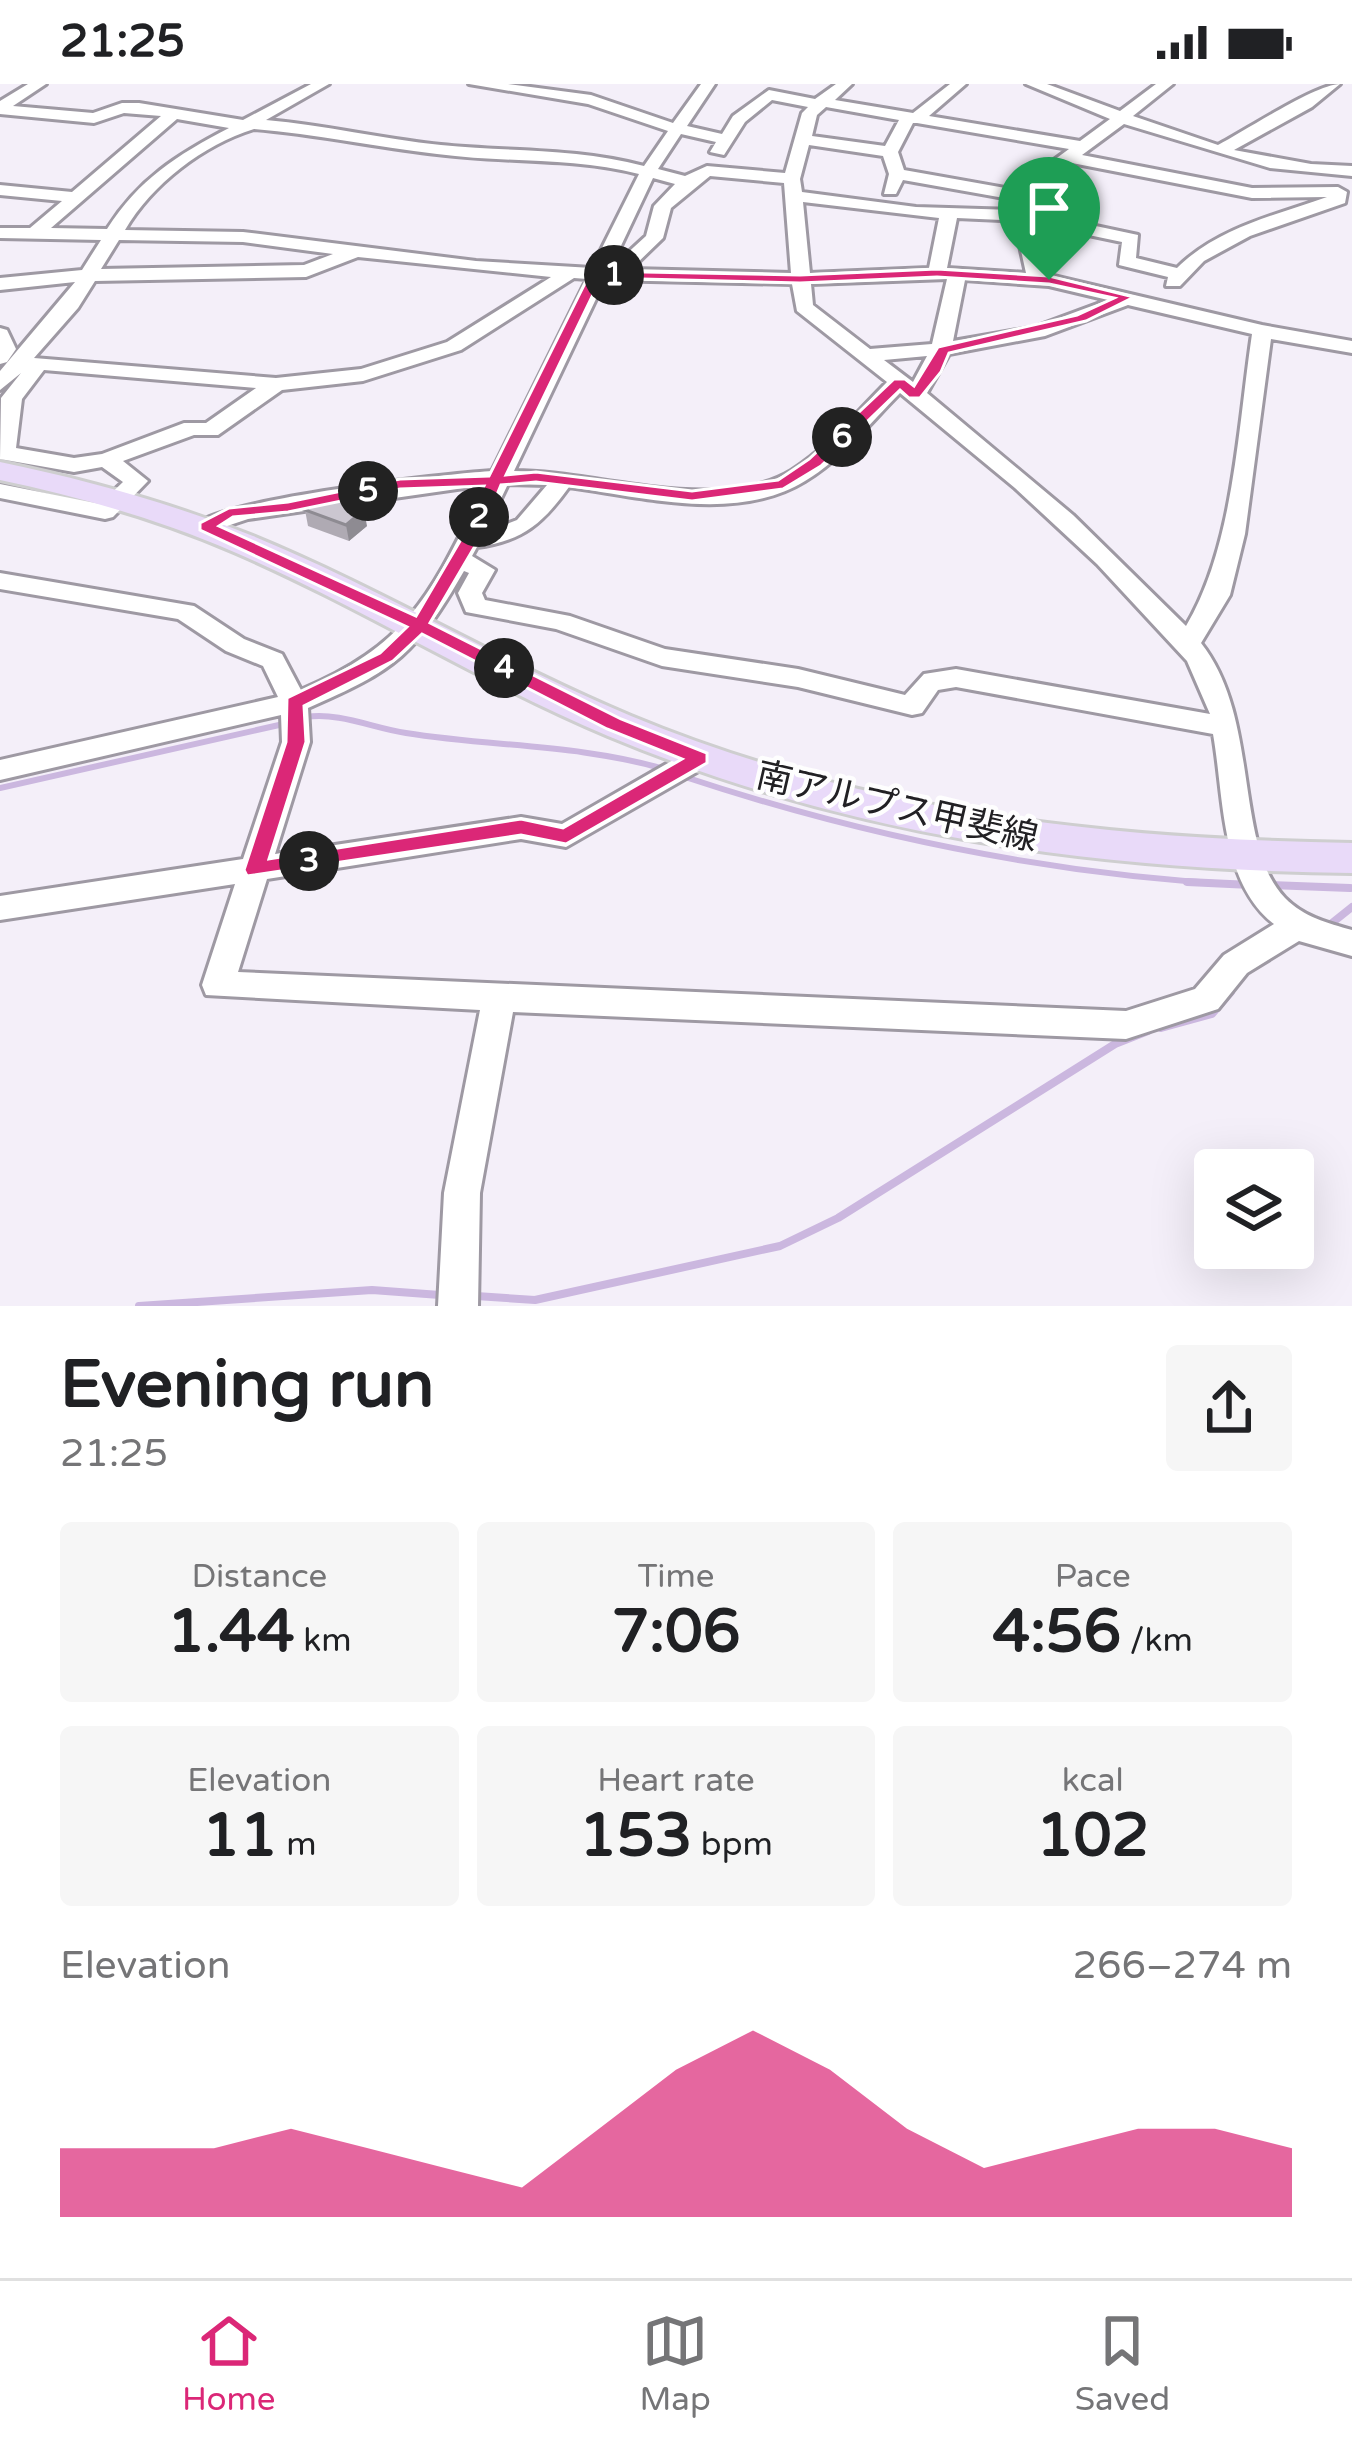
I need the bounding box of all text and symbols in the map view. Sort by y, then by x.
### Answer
text: 21:25 [60,15,185,69]
pin [998,157,1100,280]
icon: arrive [1016,175,1082,241]
pin: 1 [584,245,644,305]
text: 1 [604,255,624,294]
pin: 6 [812,407,872,467]
text: 6 [832,417,852,456]
pin: 5 [338,461,398,521]
text: 5 [358,471,378,510]
pin: 2 [449,487,509,547]
text: 2 [469,497,489,536]
pin: 4 [474,638,534,698]
text: 4 [494,648,514,687]
street label: 南アルプス甲斐線 [752,754,1042,860]
pin: 3 [279,831,339,891]
text: 3 [299,841,319,880]
map controls [1194,1149,1314,1269]
button: layers [1194,1149,1314,1269]
text: Evening run [60,1345,434,1425]
button: share [1166,1345,1292,1471]
text: 21:25 [60,1430,168,1477]
text: Distance [191,1557,327,1596]
text: Time [638,1557,714,1596]
text: Pace [1055,1557,1131,1596]
text: 1.44 [167,1596,295,1668]
text: 7:06 [612,1596,740,1668]
text: 4:56 [993,1596,1121,1668]
text: km [295,1621,351,1660]
text: /km [1121,1621,1193,1660]
text: Elevation [187,1761,331,1800]
text: Heart rate [597,1761,755,1800]
text: kcal [1062,1761,1124,1800]
text: 11 [202,1800,278,1872]
text: 153 [579,1800,692,1872]
text: 102 [1036,1800,1149,1872]
text: m [278,1825,316,1864]
text: bpm [692,1825,773,1864]
text: Elevation [60,1942,230,1989]
text: 266–274 m [1072,1942,1292,1989]
tab: Home [182,2308,275,2419]
tab: Map [639,2308,711,2419]
tab: Saved [1075,2308,1170,2419]

